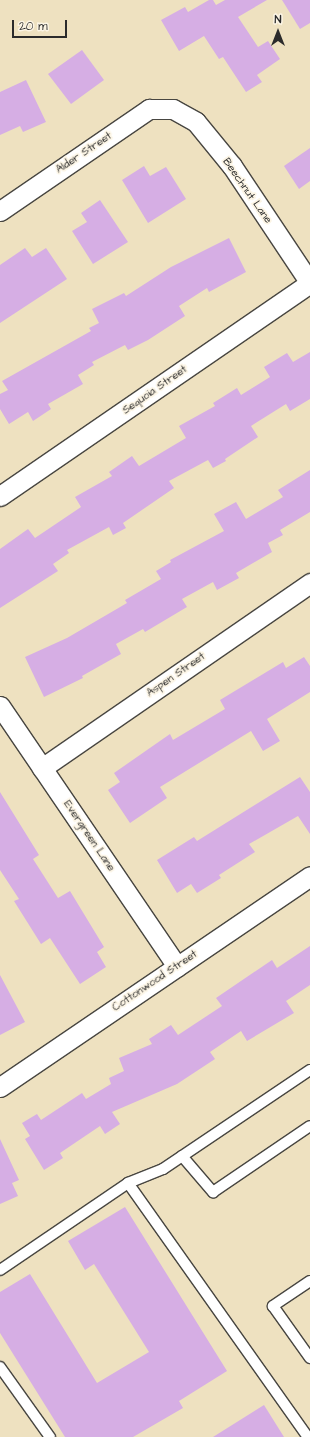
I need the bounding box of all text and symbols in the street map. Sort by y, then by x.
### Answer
scale bar [14,12,69,38]
north arrow [258,12,298,52]
text: N [275,12,281,27]
text: 20 m [19,18,48,35]
street label: Alder Street [53,129,115,177]
street label: Beechnut Lane [220,156,274,226]
street label: Sequoia Street [120,363,190,417]
street label: Aspen Street [144,650,208,700]
street label: Evergreen Lane [60,798,118,874]
street label: Cottonwood Street [110,948,200,1014]

